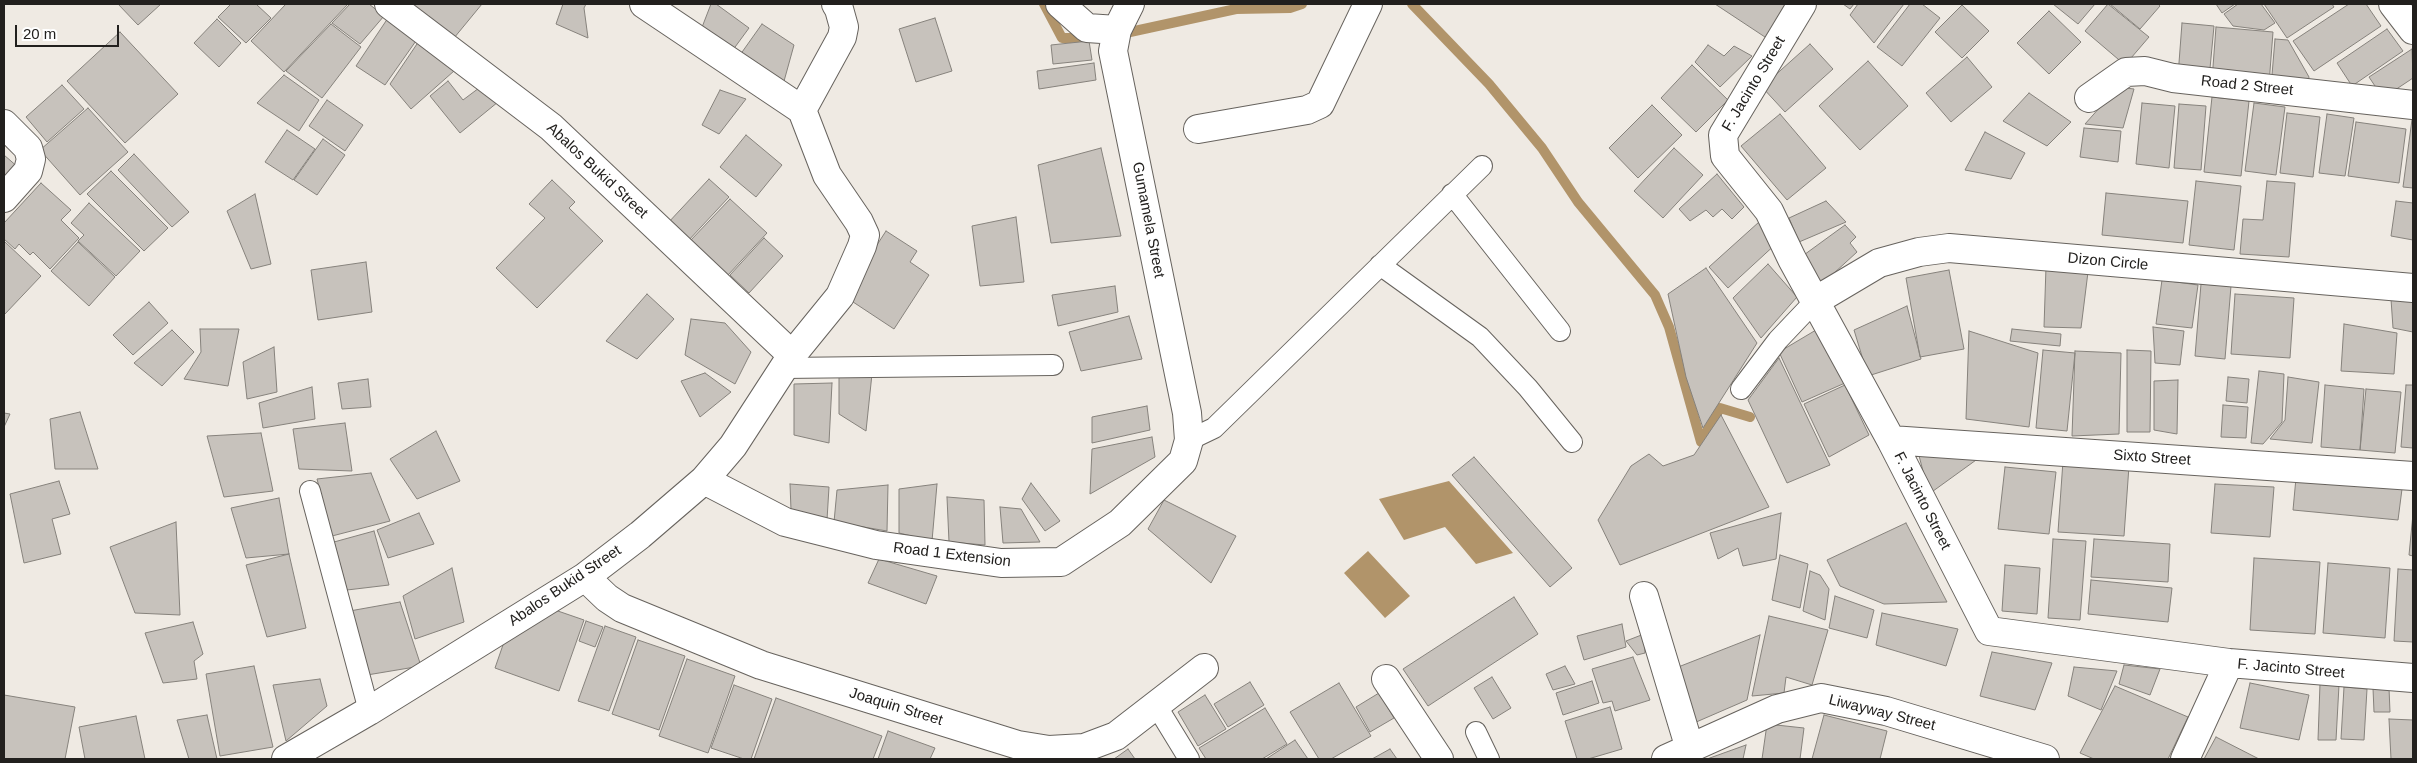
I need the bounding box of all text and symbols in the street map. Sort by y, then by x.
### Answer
scale bar [18,15,121,47]
text: 20 m [23,25,56,42]
street label: F. Jacinto Street [1719,33,1789,135]
street label: Road 2 Street [2200,72,2294,100]
street label: Abalos Bukid Street [543,119,651,223]
street label: Gumamela Street [1128,161,1168,279]
street label: Dizon Circle [2067,250,2149,274]
street label: Sixto Street [2113,446,2191,470]
street label: F. Jacinto Street [1890,449,1954,553]
street label: Road 1 Extension [892,539,1012,571]
street label: Abalos Bukid Street [505,542,625,630]
street label: F. Jacinto Street [2237,655,2345,683]
street label: Joaquin Street [847,684,945,730]
street label: Liwayway Street [1827,691,1937,735]

